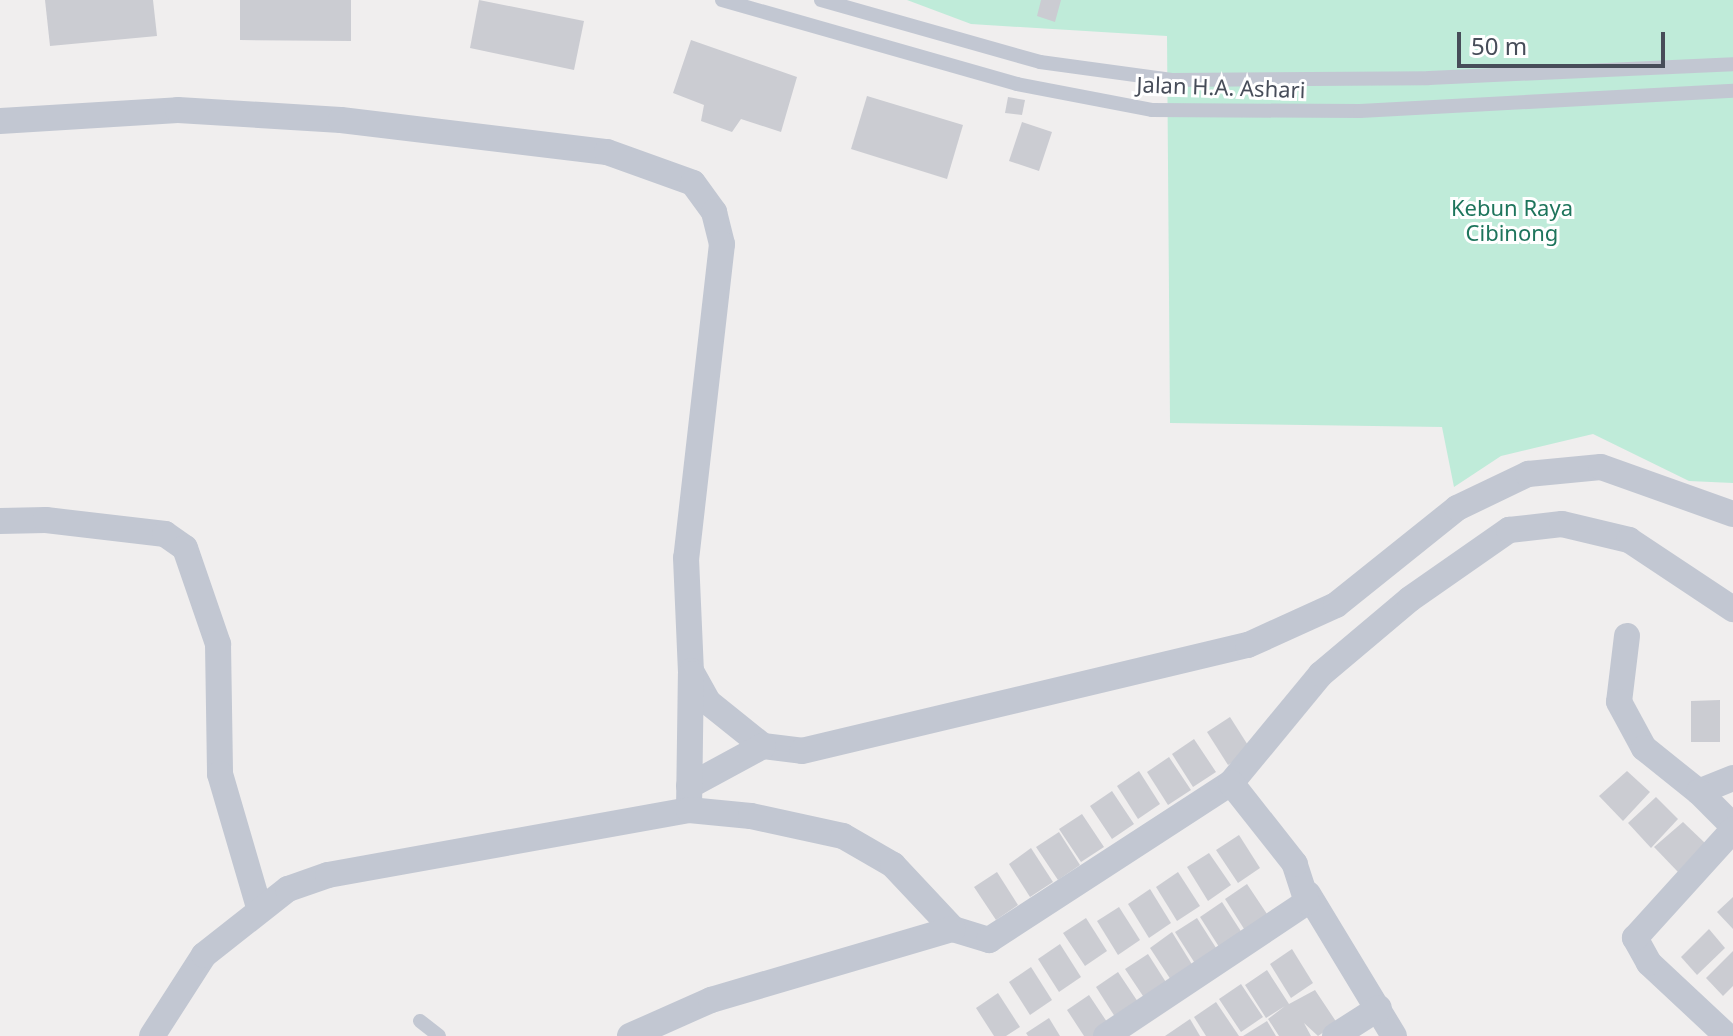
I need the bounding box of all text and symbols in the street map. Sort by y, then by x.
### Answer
scale bar [1461,16,1669,66]
text: 50 m [1471,29,1527,62]
street label: Jalan H.A. Ashari [1136,71,1306,103]
park label: Kebun Raya Cibinong [1451,194,1573,246]

